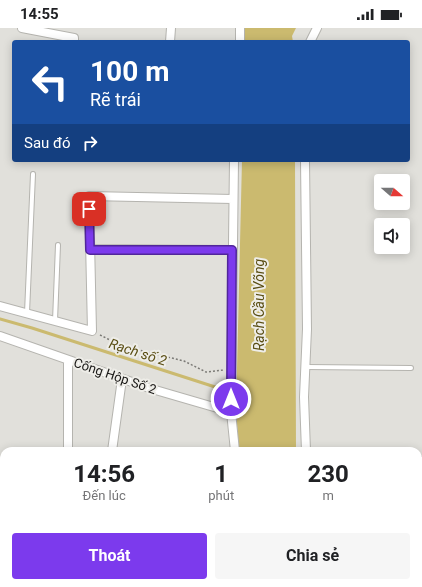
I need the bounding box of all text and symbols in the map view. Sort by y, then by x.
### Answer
text: 14:55 [20,5,59,23]
text: 100 m [90,55,169,88]
icon: left [24,56,76,108]
text: Rẽ trái [90,89,141,110]
icon: right [79,132,101,154]
text: Sau đó [24,134,71,152]
north arrow [374,174,410,210]
map controls [374,174,410,254]
pin [72,192,106,226]
icon: arrive [78,198,100,220]
button: sound [374,218,410,254]
water label: Rạch Cầu Võng [251,259,267,351]
water label: Rạch số 2 [107,335,169,369]
street label: Cống Hộp Số 2 [72,355,158,397]
position arrow [210,378,252,420]
text: 14:56 [73,460,135,488]
text: 1 [214,460,228,488]
text: 230 [307,460,349,488]
text: Đến lúc [83,488,126,503]
text: phút [208,488,234,503]
text: m [322,488,334,503]
button: Thoát [12,533,207,579]
button: Chia sẻ [215,533,410,579]

